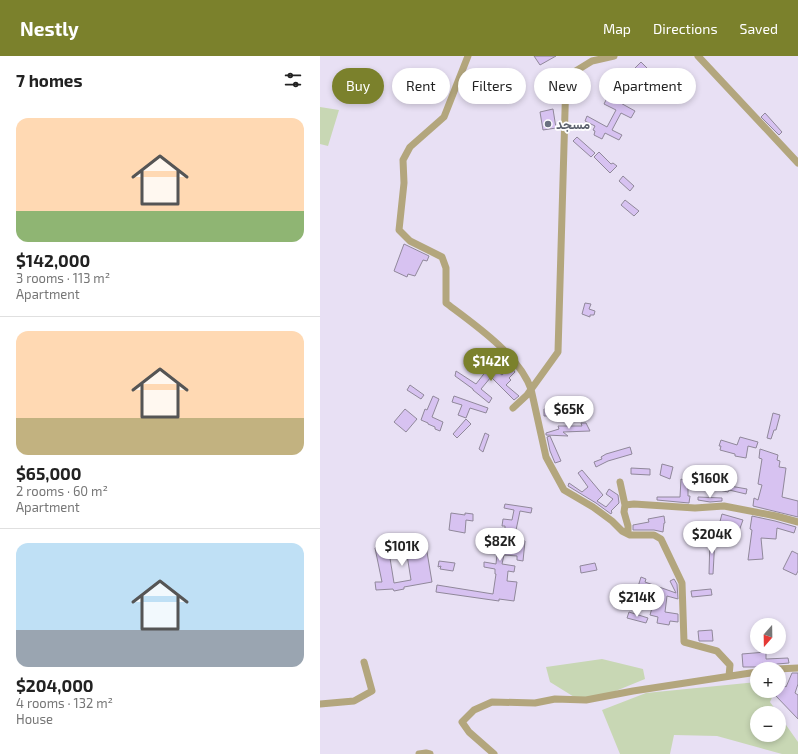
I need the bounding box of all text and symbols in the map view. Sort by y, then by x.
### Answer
text: Nestly [20,17,79,40]
text: Map [603,20,631,37]
text: Directions [653,20,718,37]
text: Saved [740,20,778,37]
chip: Buy [332,68,384,104]
chip: Rent [392,68,450,104]
chip: Filters [458,68,526,104]
chip: New [534,68,591,104]
chip: Apartment [599,68,696,104]
icon: filters [282,69,304,91]
text: 7 homes [16,70,83,90]
place label: مسجد [556,116,590,132]
marker: مسجد [543,119,553,129]
icon: home [124,144,196,216]
text: $142,000 [16,250,90,270]
text: 3 rooms · 113 m² [16,270,110,286]
text: Apartment [16,286,80,302]
pin: $142K [463,348,519,382]
text: $142K [472,353,510,369]
icon: home [124,357,196,429]
pin: $65K [545,396,593,430]
text: $65K [554,401,584,417]
text: $65,000 [16,463,82,483]
pin: $160K [682,465,738,499]
text: $160K [691,470,729,486]
text: 2 rooms · 60 m² [16,483,108,499]
text: Apartment [16,499,80,515]
pin: $204K [684,521,740,555]
text: $204K [692,526,732,542]
pin: $82K [476,528,524,562]
pin: $101K [374,533,430,567]
text: $82K [484,533,516,549]
text: $101K [384,538,420,554]
icon: home [124,569,196,641]
pin: $214K [609,584,665,618]
text: $214K [618,589,656,605]
north arrow [750,618,786,654]
map controls [750,618,786,742]
button: + [750,662,786,698]
text: $204,000 [16,675,94,695]
text: 4 rooms · 132 m² [16,695,113,711]
button: − [750,706,786,742]
text: House [16,711,53,727]

